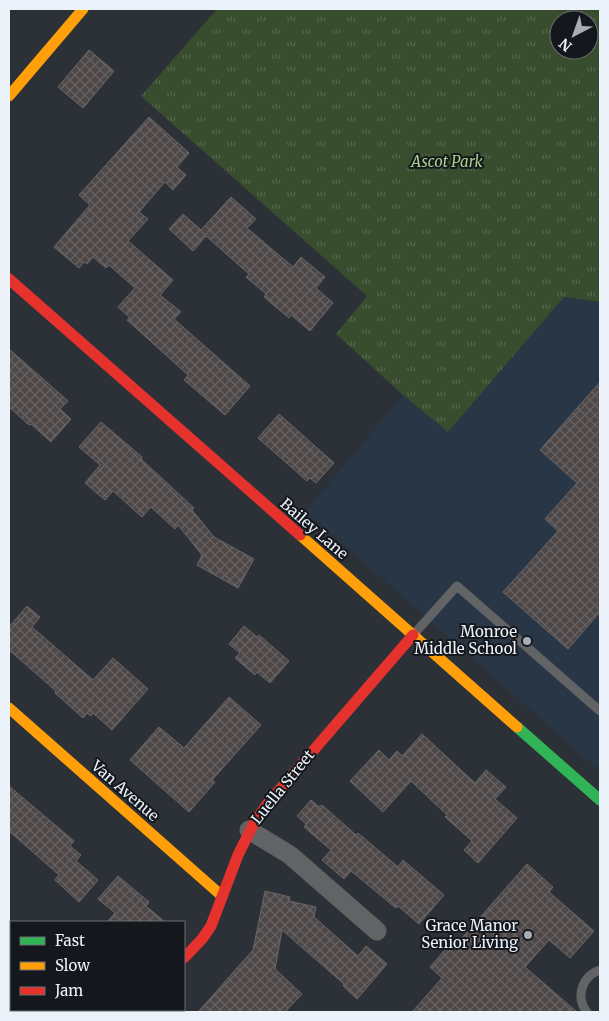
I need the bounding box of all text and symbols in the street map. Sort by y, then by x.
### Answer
north arrow [549,10,599,60]
text: N [555,34,576,55]
park label: Ascot Park [410,152,483,171]
street label: Bailey Lane [276,494,352,563]
place label: Monroe Middle School [414,622,517,658]
marker: Monroe Middle School [521,635,533,647]
street label: Luella Street [247,746,318,828]
street label: Van Avenue [87,755,163,825]
place label: Grace Manor Senior Living [421,916,518,952]
legend [10,921,185,1011]
marker: Grace Manor Senior Living [522,929,534,941]
text: Fast [55,931,85,950]
text: Slow [55,956,90,975]
text: Jam [54,981,83,1000]

